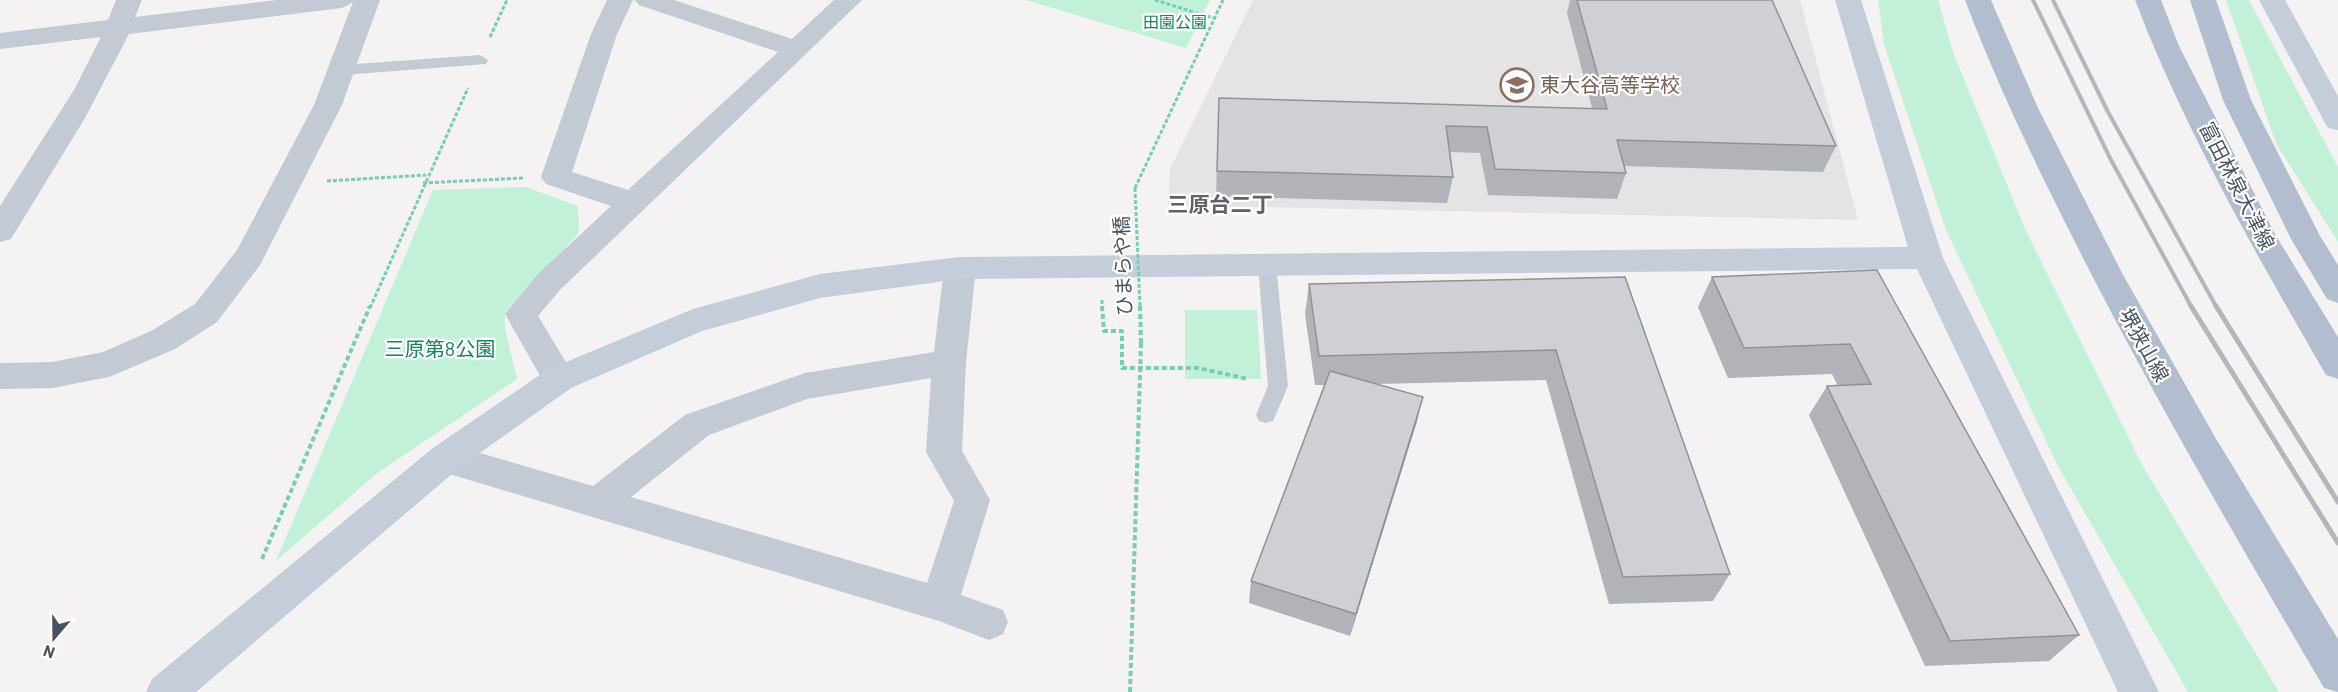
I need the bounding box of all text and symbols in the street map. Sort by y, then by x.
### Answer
park label: 田園公園 [1143,12,1207,31]
school or university icon: 東大谷高等学校 [1499,67,1535,103]
place label: 東大谷高等学校 [1540,72,1680,96]
street label: 富田林泉大津線 [2195,118,2280,253]
district label: 三原台二丁 [1168,191,1273,216]
street label: ひまらや橋 [1108,216,1136,316]
street label: 堺狭山線 [2115,304,2175,385]
park label: 三原第8公園 [385,336,495,360]
north arrow [24,608,84,668]
text: N [40,642,57,663]

